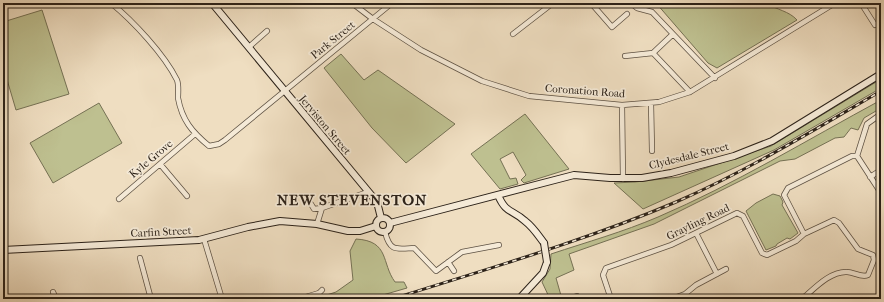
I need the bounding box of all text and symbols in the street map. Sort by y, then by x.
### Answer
street label: Park Street [308,18,358,62]
street label: Coronation Road [544,82,627,100]
street label: Jerviston Street [296,92,354,158]
street label: Kyle Grove [127,137,176,181]
street label: Clydesdale Street [648,140,730,172]
district label: NEW STEVENSTON [277,191,427,209]
street label: Grayling Road [664,201,733,243]
street label: Carfin Street [130,224,192,240]

